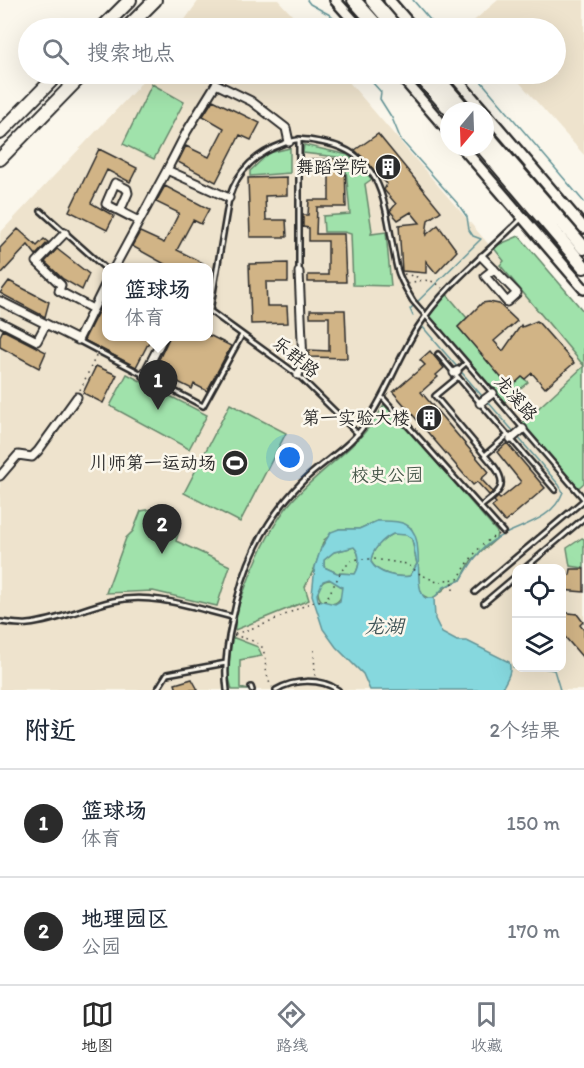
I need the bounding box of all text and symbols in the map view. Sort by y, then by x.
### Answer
search box [18,18,566,84]
icon: search [39,35,72,68]
text: 搜索地点 [87,39,175,66]
north arrow [440,102,494,156]
building icon: 舞蹈学院 [373,152,403,182]
place label: 舞蹈学院 [296,156,368,178]
popup [102,263,213,341]
text: 篮球场 [124,276,191,303]
text: 体育 [124,305,164,329]
street label: 乐群路 [268,331,324,383]
pin: 1 [138,360,178,410]
street label: 龙溪路 [490,370,542,426]
building icon: 第一实验大楼 [414,403,444,433]
place label: 第一实验大楼 [302,407,410,429]
your location [275,443,304,472]
sports icon: 川师第一运动场 [220,448,250,478]
place label: 川师第一运动场 [90,452,216,474]
park label: 校史公园 [351,464,423,486]
pin: 2 [142,504,182,554]
map controls [512,564,566,672]
button: locate [512,564,566,618]
water label: 龙湖 [364,614,406,638]
button: layers [512,618,566,672]
text: 附近 [24,714,76,746]
text: 2个结果 [489,718,560,742]
text: 篮球场 [81,797,147,824]
text: 1 [39,811,48,835]
text: 150 m [507,811,560,835]
text: 体育 [81,826,121,850]
text: 地理园区 [81,905,169,932]
text: 2 [38,919,49,943]
text: 170 m [507,919,560,943]
text: 公园 [81,934,121,958]
tab: 地图 [81,998,114,1056]
tab: 路线 [275,998,308,1056]
tab: 收藏 [470,998,503,1056]

